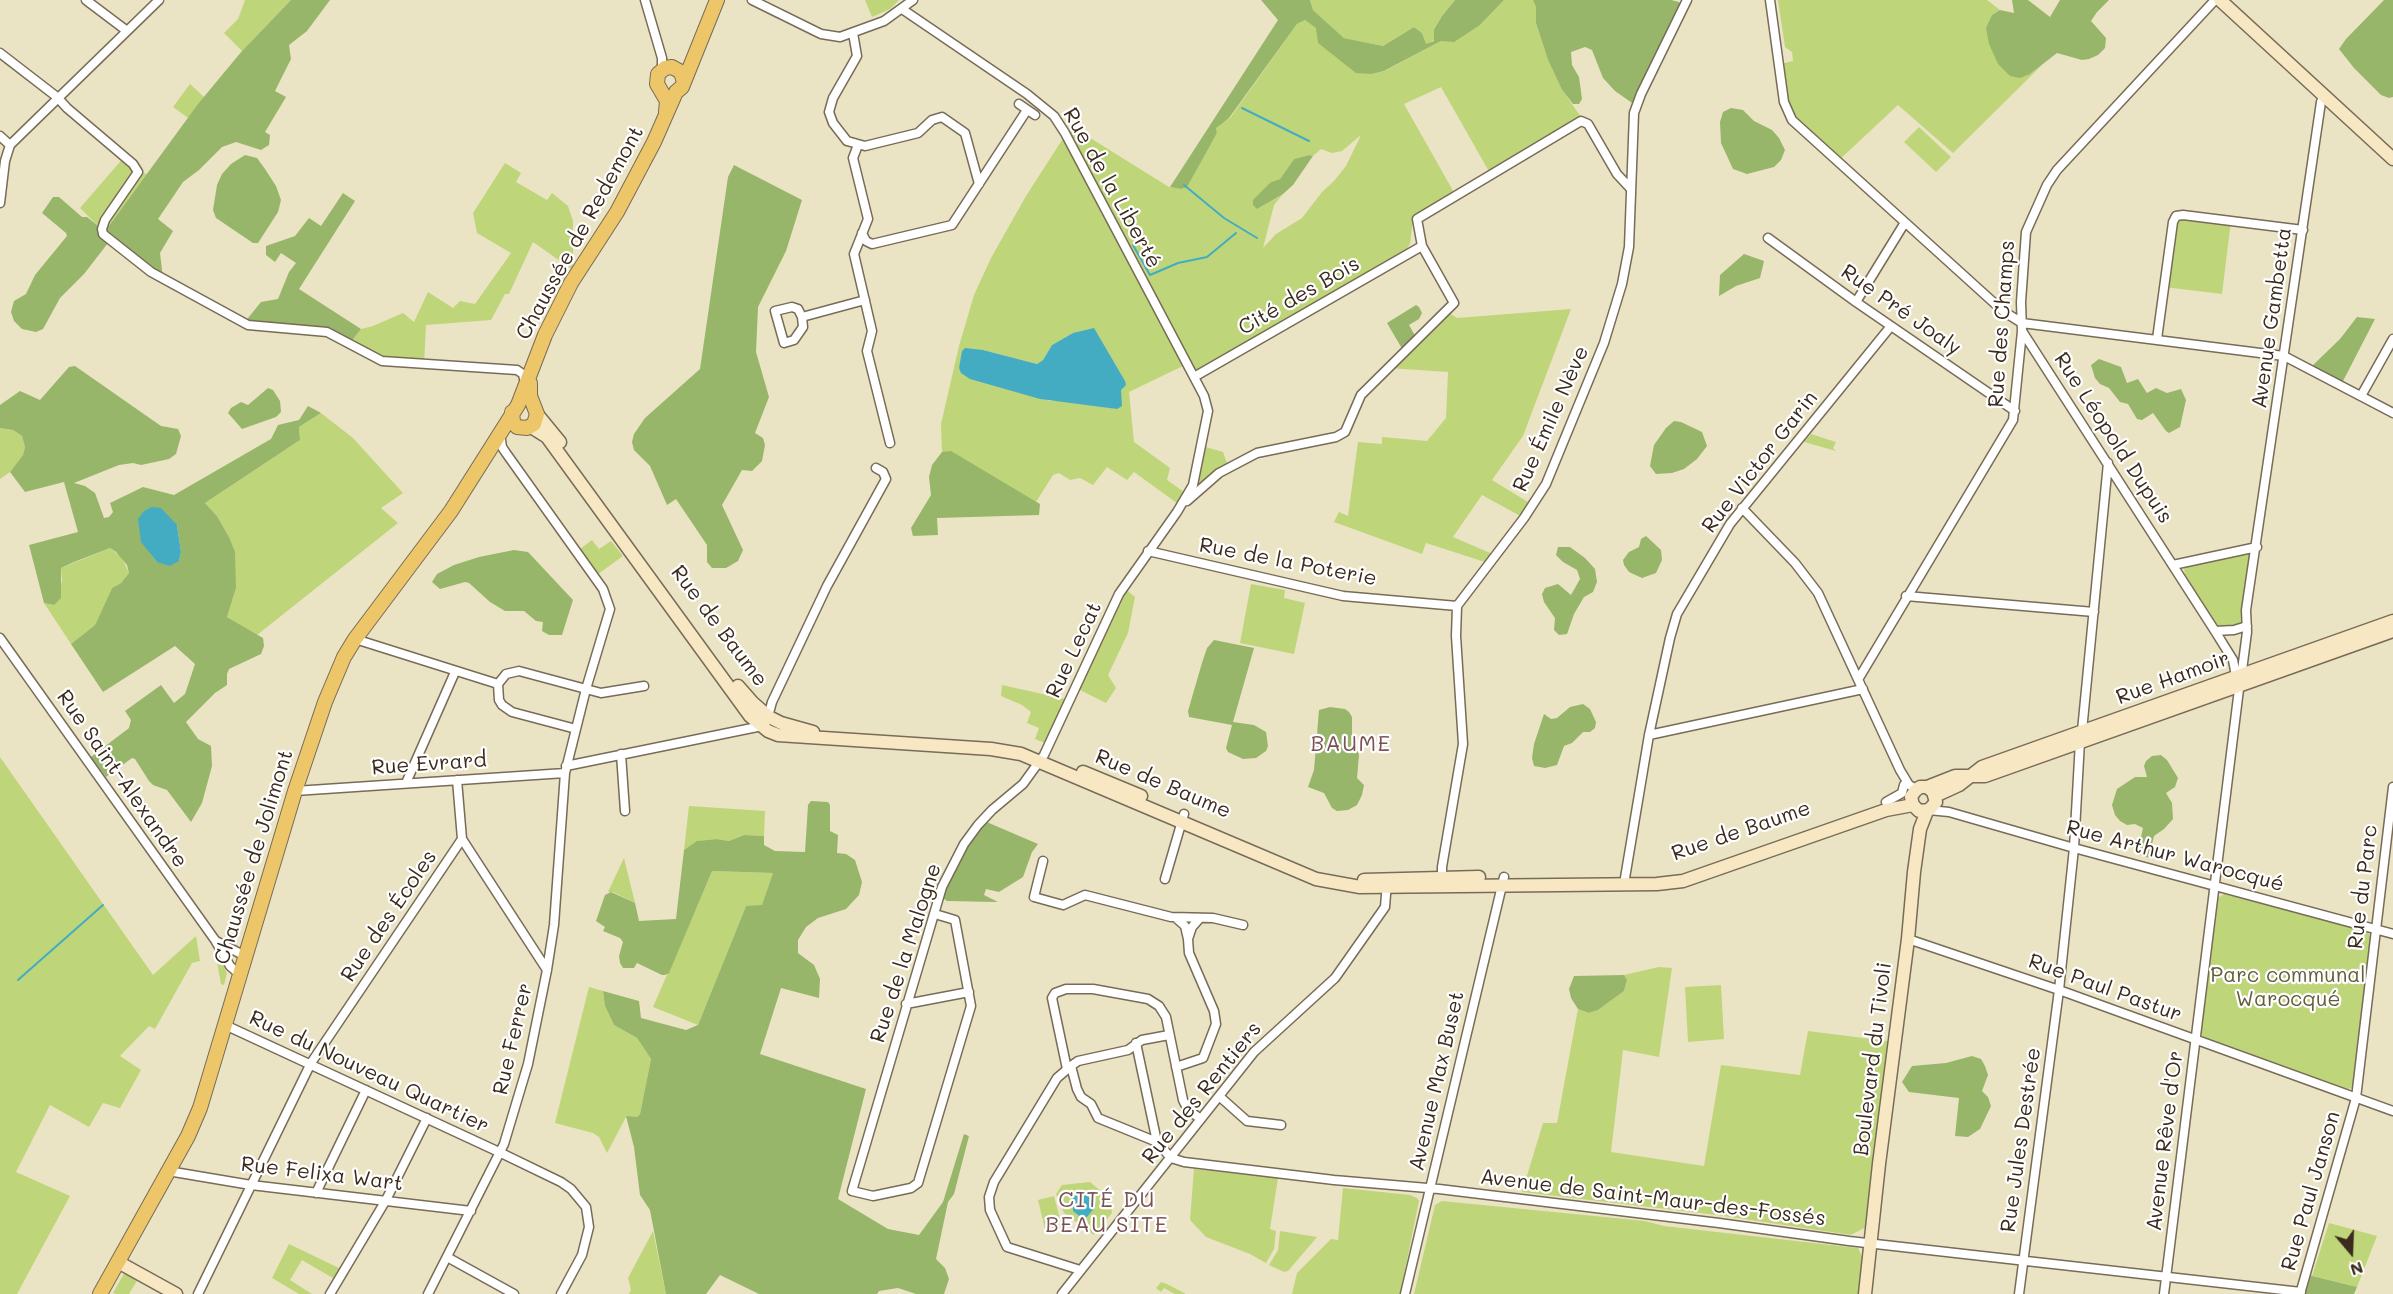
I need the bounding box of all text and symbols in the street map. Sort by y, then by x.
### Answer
street label: Rue de la Liberté [1057,103,1167,273]
street label: Chaussée de Redemont [511,122,649,344]
street label: Avenue Gambetta [2247,226,2297,410]
street label: Rue des Champs [1984,239,2020,409]
street label: Cité des Bois [1234,251,1364,341]
street label: Rue Pré Joaly [1836,259,1966,361]
street label: Rue Émile Nève [1508,342,1594,496]
street label: Rue Léopold Dupuis [2048,348,2178,528]
street label: Rue Victor Garin [1697,386,1823,538]
street label: Rue de la Poterie [1197,532,1379,592]
street label: Rue de Baume [665,560,773,692]
street label: Rue Lecat [1041,598,1107,702]
street label: Rue Hamoir [2113,646,2233,710]
street label: Rue Saint-Alexandre [51,685,193,873]
district label: BAUME [1310,731,1392,757]
street label: Rue de Baume [1091,744,1235,824]
street label: Chaussée de Jolimont [209,747,299,967]
street label: Rue Evrard [371,747,487,781]
street label: Rue de Baume [1668,795,1814,867]
street label: Rue Arthur Warocqué [2063,815,2287,897]
street label: Rue du Parc [2343,823,2383,951]
street label: Rue des Écoles [336,845,442,987]
street label: Rue de la Malogne [865,860,947,1046]
street label: Rue Paul Pastur [2025,949,2185,1027]
street label: Boulevard du Tivoli [1849,961,1897,1157]
park label: Parc communal Warocqué [2210,963,2366,1013]
street label: Rue Ferrer [488,981,538,1097]
street label: Avenue Max Buset [1404,989,1470,1173]
street label: Rue du Nouveau Quartier [245,1005,493,1139]
street label: Rue des Rentiers [1137,1017,1267,1169]
street label: Rue Jules Destrée [1996,1046,2046,1234]
street label: Avenue Rêve d'Or [2141,1050,2189,1232]
street label: Rue Paul Janson [2276,1108,2346,1274]
street label: Rue Felixa Wart [240,1152,404,1196]
street label: Avenue de Saint-Maur-des-Fossés [1479,1164,1827,1232]
district label: CITÉ DU BEAU SITE [1045,1187,1169,1238]
north arrow [2321,1222,2381,1282]
text: N [2348,1258,2366,1281]

